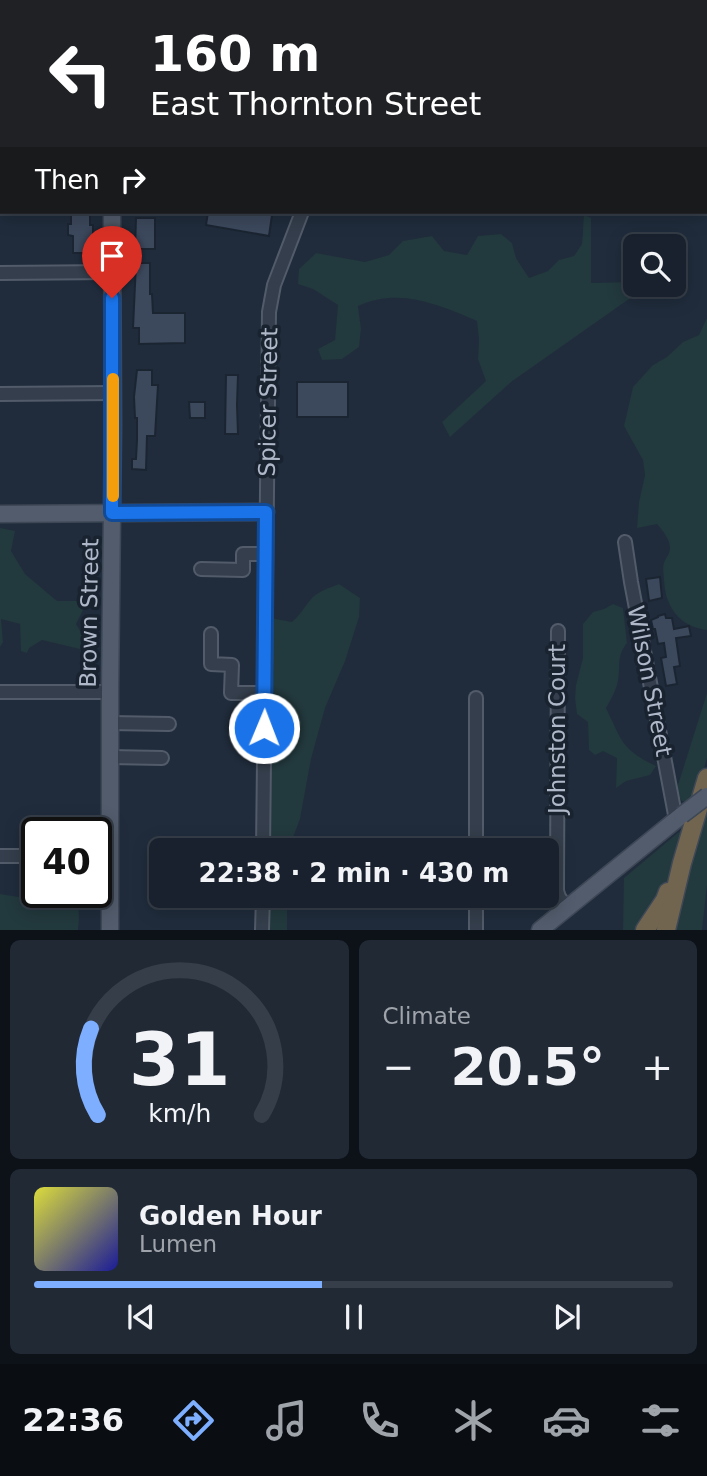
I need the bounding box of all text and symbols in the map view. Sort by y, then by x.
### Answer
text: 160 m [150,26,320,83]
icon: left [35,28,126,119]
text: East Thornton Street [150,85,481,123]
icon: right [114,161,152,199]
text: Then [35,165,100,195]
pin [82,226,142,298]
map controls [623,234,686,297]
button: search [623,234,686,297]
icon: arrive [93,237,131,275]
street label: Spicer Street [254,327,282,477]
street label: Brown Street [75,538,103,688]
street label: Wilson Street [623,603,677,759]
street label: Johnston Court [544,644,570,816]
position arrow [227,691,301,765]
speed limit sign: 40 [21,817,112,908]
text: 22:38 · 2 min · 430 m [199,858,509,888]
text: Climate [383,1003,471,1029]
text: 31 [129,1018,230,1103]
text: 20.5° [451,1037,605,1097]
text: − [383,1045,414,1089]
text: + [641,1045,673,1089]
text: km/h [148,1099,211,1128]
text: Golden Hour [139,1201,322,1231]
text: Lumen [139,1231,217,1257]
icon: previous [122,1298,160,1336]
icon: pause [335,1298,373,1336]
icon: next [548,1298,586,1336]
icon: directions [169,1396,218,1445]
icon: music [262,1396,311,1445]
icon: phone [355,1396,404,1445]
icon: climate [449,1396,498,1445]
icon: car [542,1396,591,1445]
icon: filters [636,1396,685,1445]
text: 22:36 [22,1401,124,1439]

